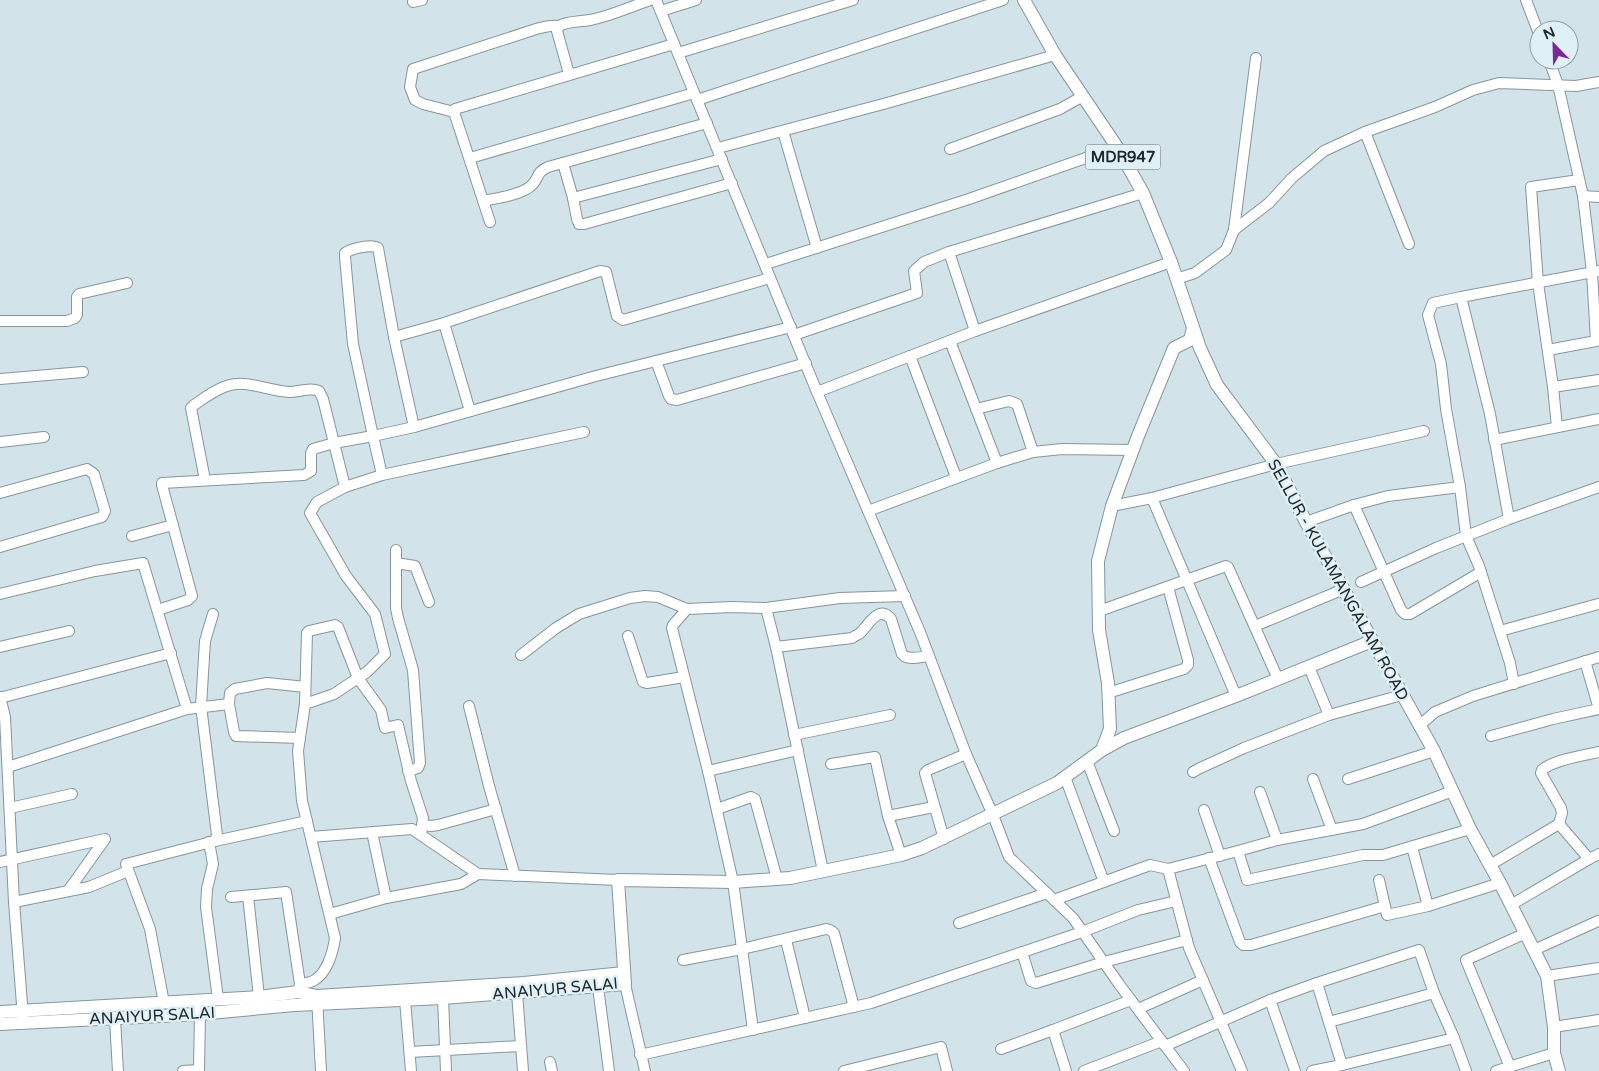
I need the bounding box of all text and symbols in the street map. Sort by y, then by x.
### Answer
north arrow [1529,20,1579,70]
text: N [1541,23,1558,44]
road number: MDR947 [1086,144,1160,170]
street label: SELLUR - KULAMANGALAM ROAD [1263,456,1413,704]
street label: ANAIYUR SALAI [491,974,619,1004]
street label: ANAIYUR SALAI [88,1003,216,1029]

